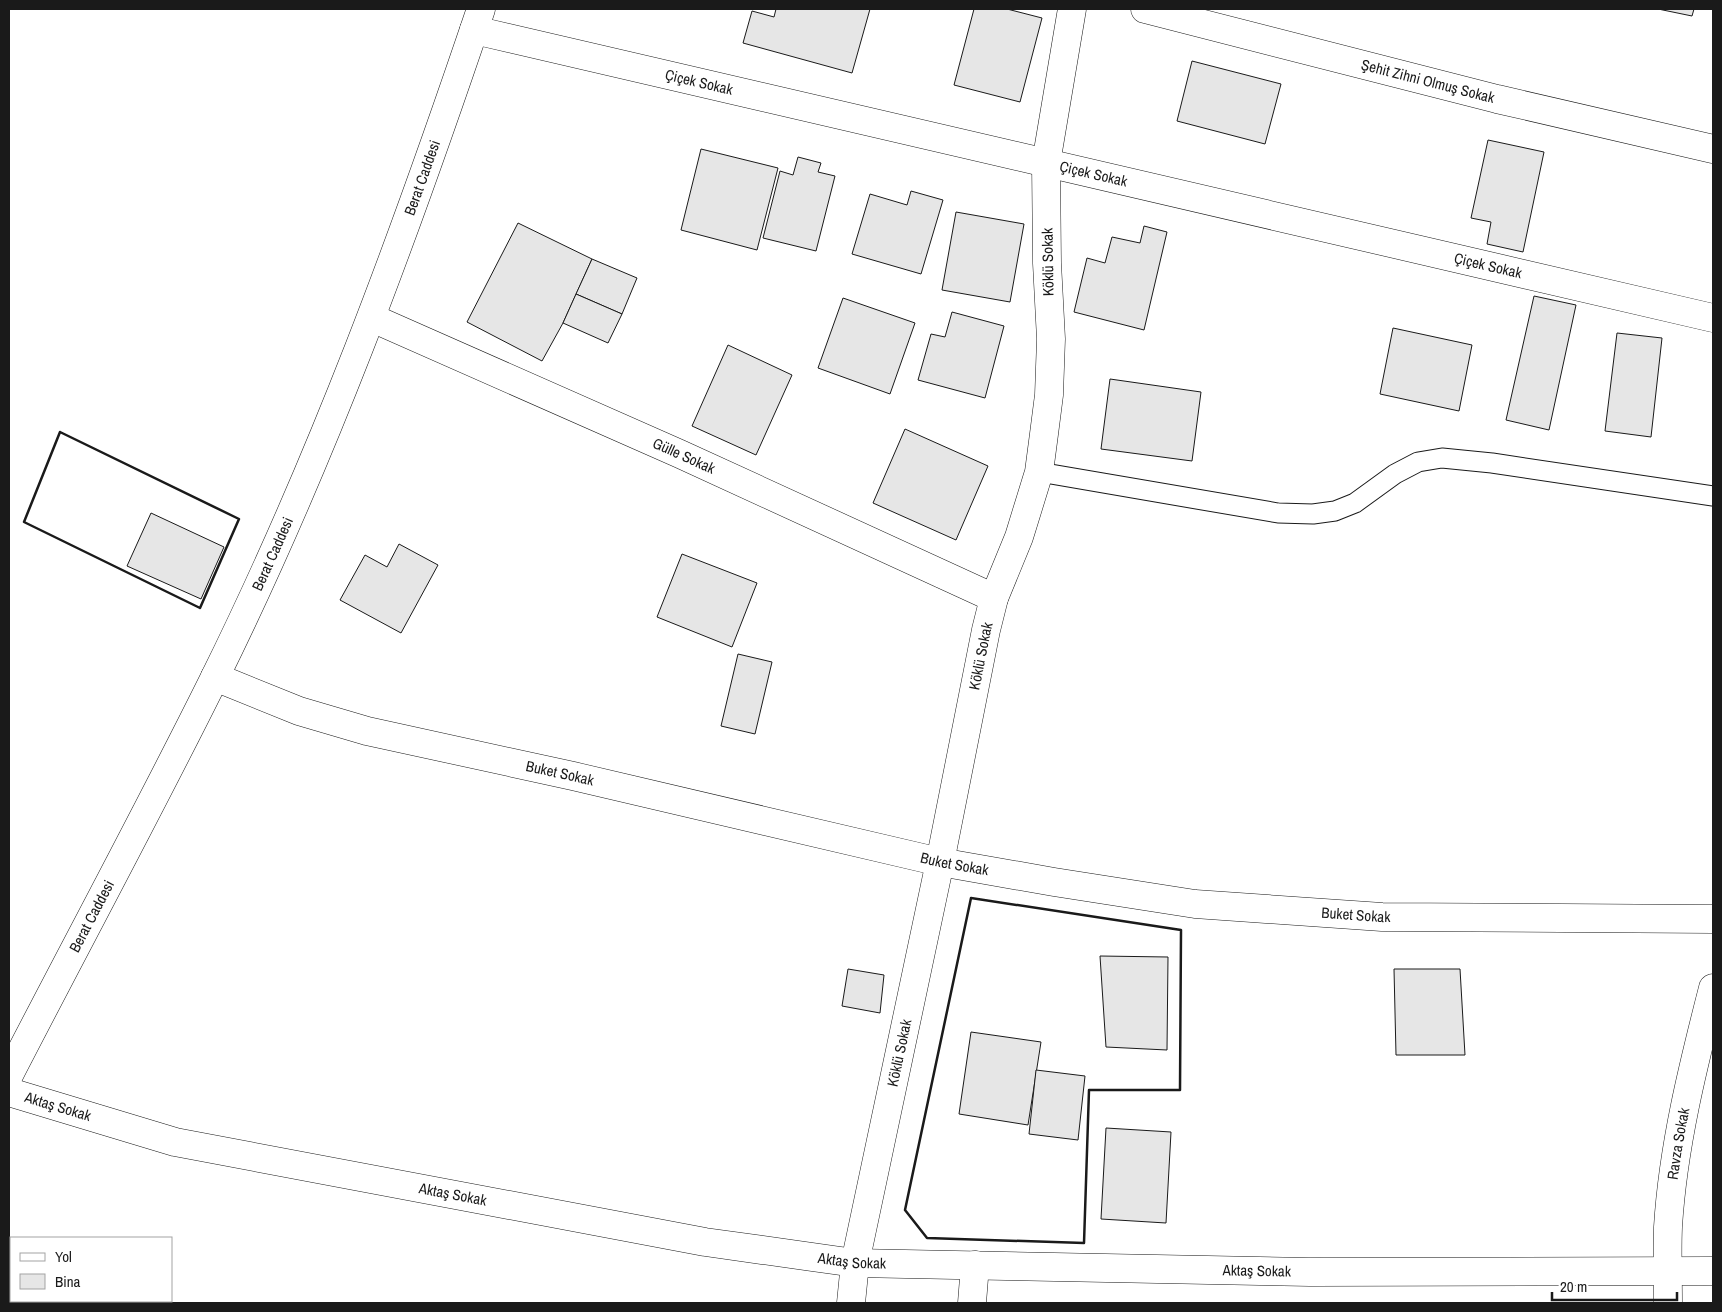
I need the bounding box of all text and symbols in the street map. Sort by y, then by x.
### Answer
street label: Şehit Zihni Olmuş Sokak [1359,54,1498,108]
street label: Çiçek Sokak [663,64,736,100]
street label: Berat Caddesi [399,137,445,218]
street label: Çiçek Sokak [1058,155,1130,192]
street label: Köklü Sokak [1036,227,1059,296]
street label: Çiçek Sokak [1452,247,1525,283]
street label: Gülle Sokak [650,432,719,479]
street label: Berat Caddesi [247,514,298,594]
street label: Köklü Sokak [963,619,998,692]
street label: Buket Sokak [524,755,597,791]
street label: Buket Sokak [918,847,991,881]
street label: Berat Caddesi [64,876,119,956]
street label: Buket Sokak [1321,902,1391,927]
street label: Köklü Sokak [882,1016,917,1088]
street label: Aktaş Sokak [21,1086,95,1126]
street label: Ravza Sokak [1662,1105,1695,1181]
street label: Aktaş Sokak [416,1177,489,1211]
legend [10,1237,172,1302]
text: Yol [55,1246,72,1267]
street label: Aktaş Sokak [816,1247,887,1274]
street label: Aktaş Sokak [1221,1259,1292,1282]
scale bar [1552,1270,1677,1302]
text: Bina [55,1271,80,1292]
text: 20 m [1560,1276,1587,1297]

